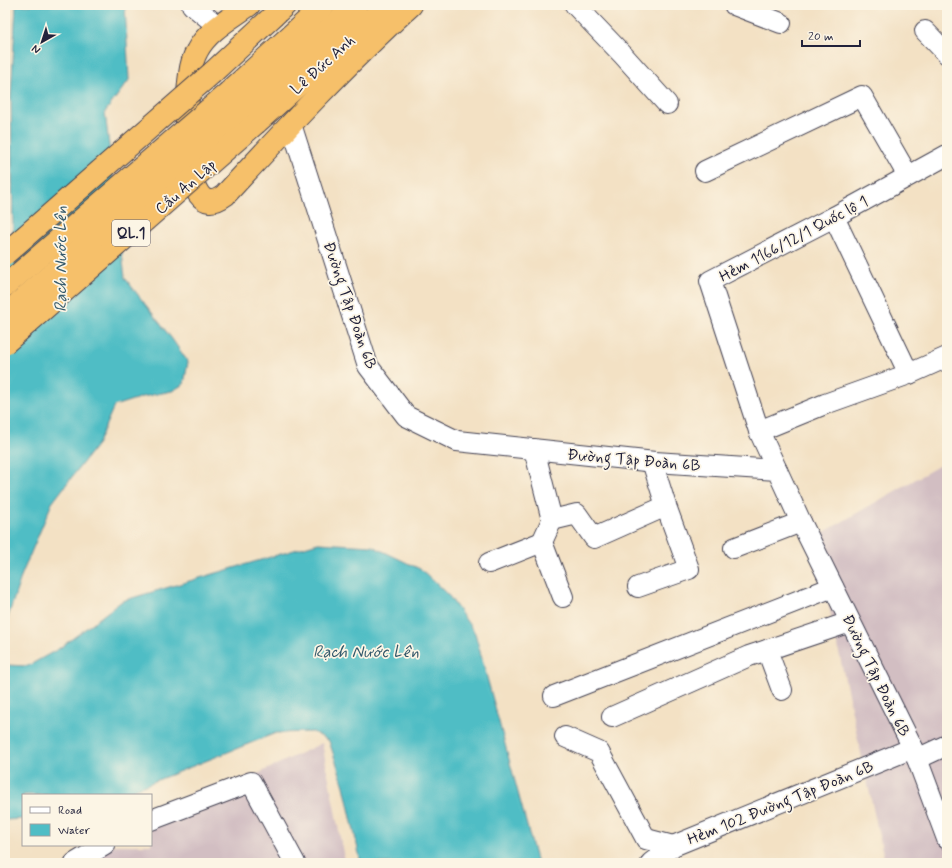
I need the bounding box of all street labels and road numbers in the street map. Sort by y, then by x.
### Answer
street label: Lê Đức Anh [286,30,360,100]
street label: Cầu An Lập [151,155,221,220]
street label: Hẻm 1166/12/1 Quốc lộ 1 [716,191,872,287]
road number: QL.1 [112,220,150,246]
street label: Đường Tập Đoàn 6B [317,239,381,372]
street label: Đường Tập Đoàn 6B [566,444,701,478]
street label: Đường Tập Đoàn 6B [836,611,914,741]
street label: Hẻm 102 Đường Tập Đoàn 6B [684,756,877,851]

